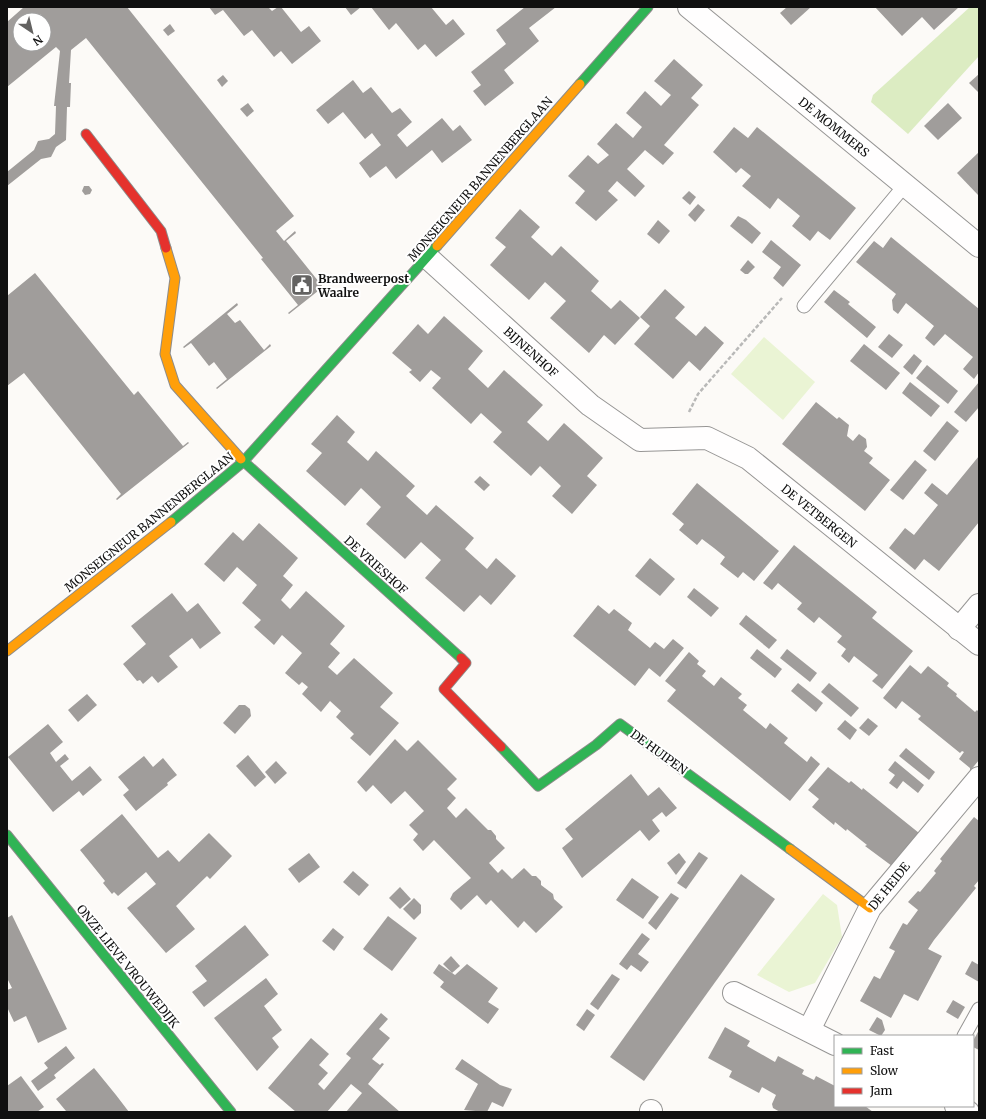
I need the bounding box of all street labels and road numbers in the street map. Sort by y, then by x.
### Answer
street label: MONSEIGNEUR BANNENBERGLAAN [404,93,556,264]
street label: DE MOMMERS [796,94,872,160]
street label: BIJNENHOF [501,324,562,381]
street label: MONSEIGNEUR BANNENBERGLAAN [62,449,237,595]
street label: DE VETBERGEN [778,481,860,551]
street label: DE VRIESHOF [341,533,411,598]
street label: DE HUIPEN [628,726,691,778]
street label: DE HEIDE [865,859,913,913]
street label: ONZE LIEVE VROUWEDIJK [74,901,183,1031]

